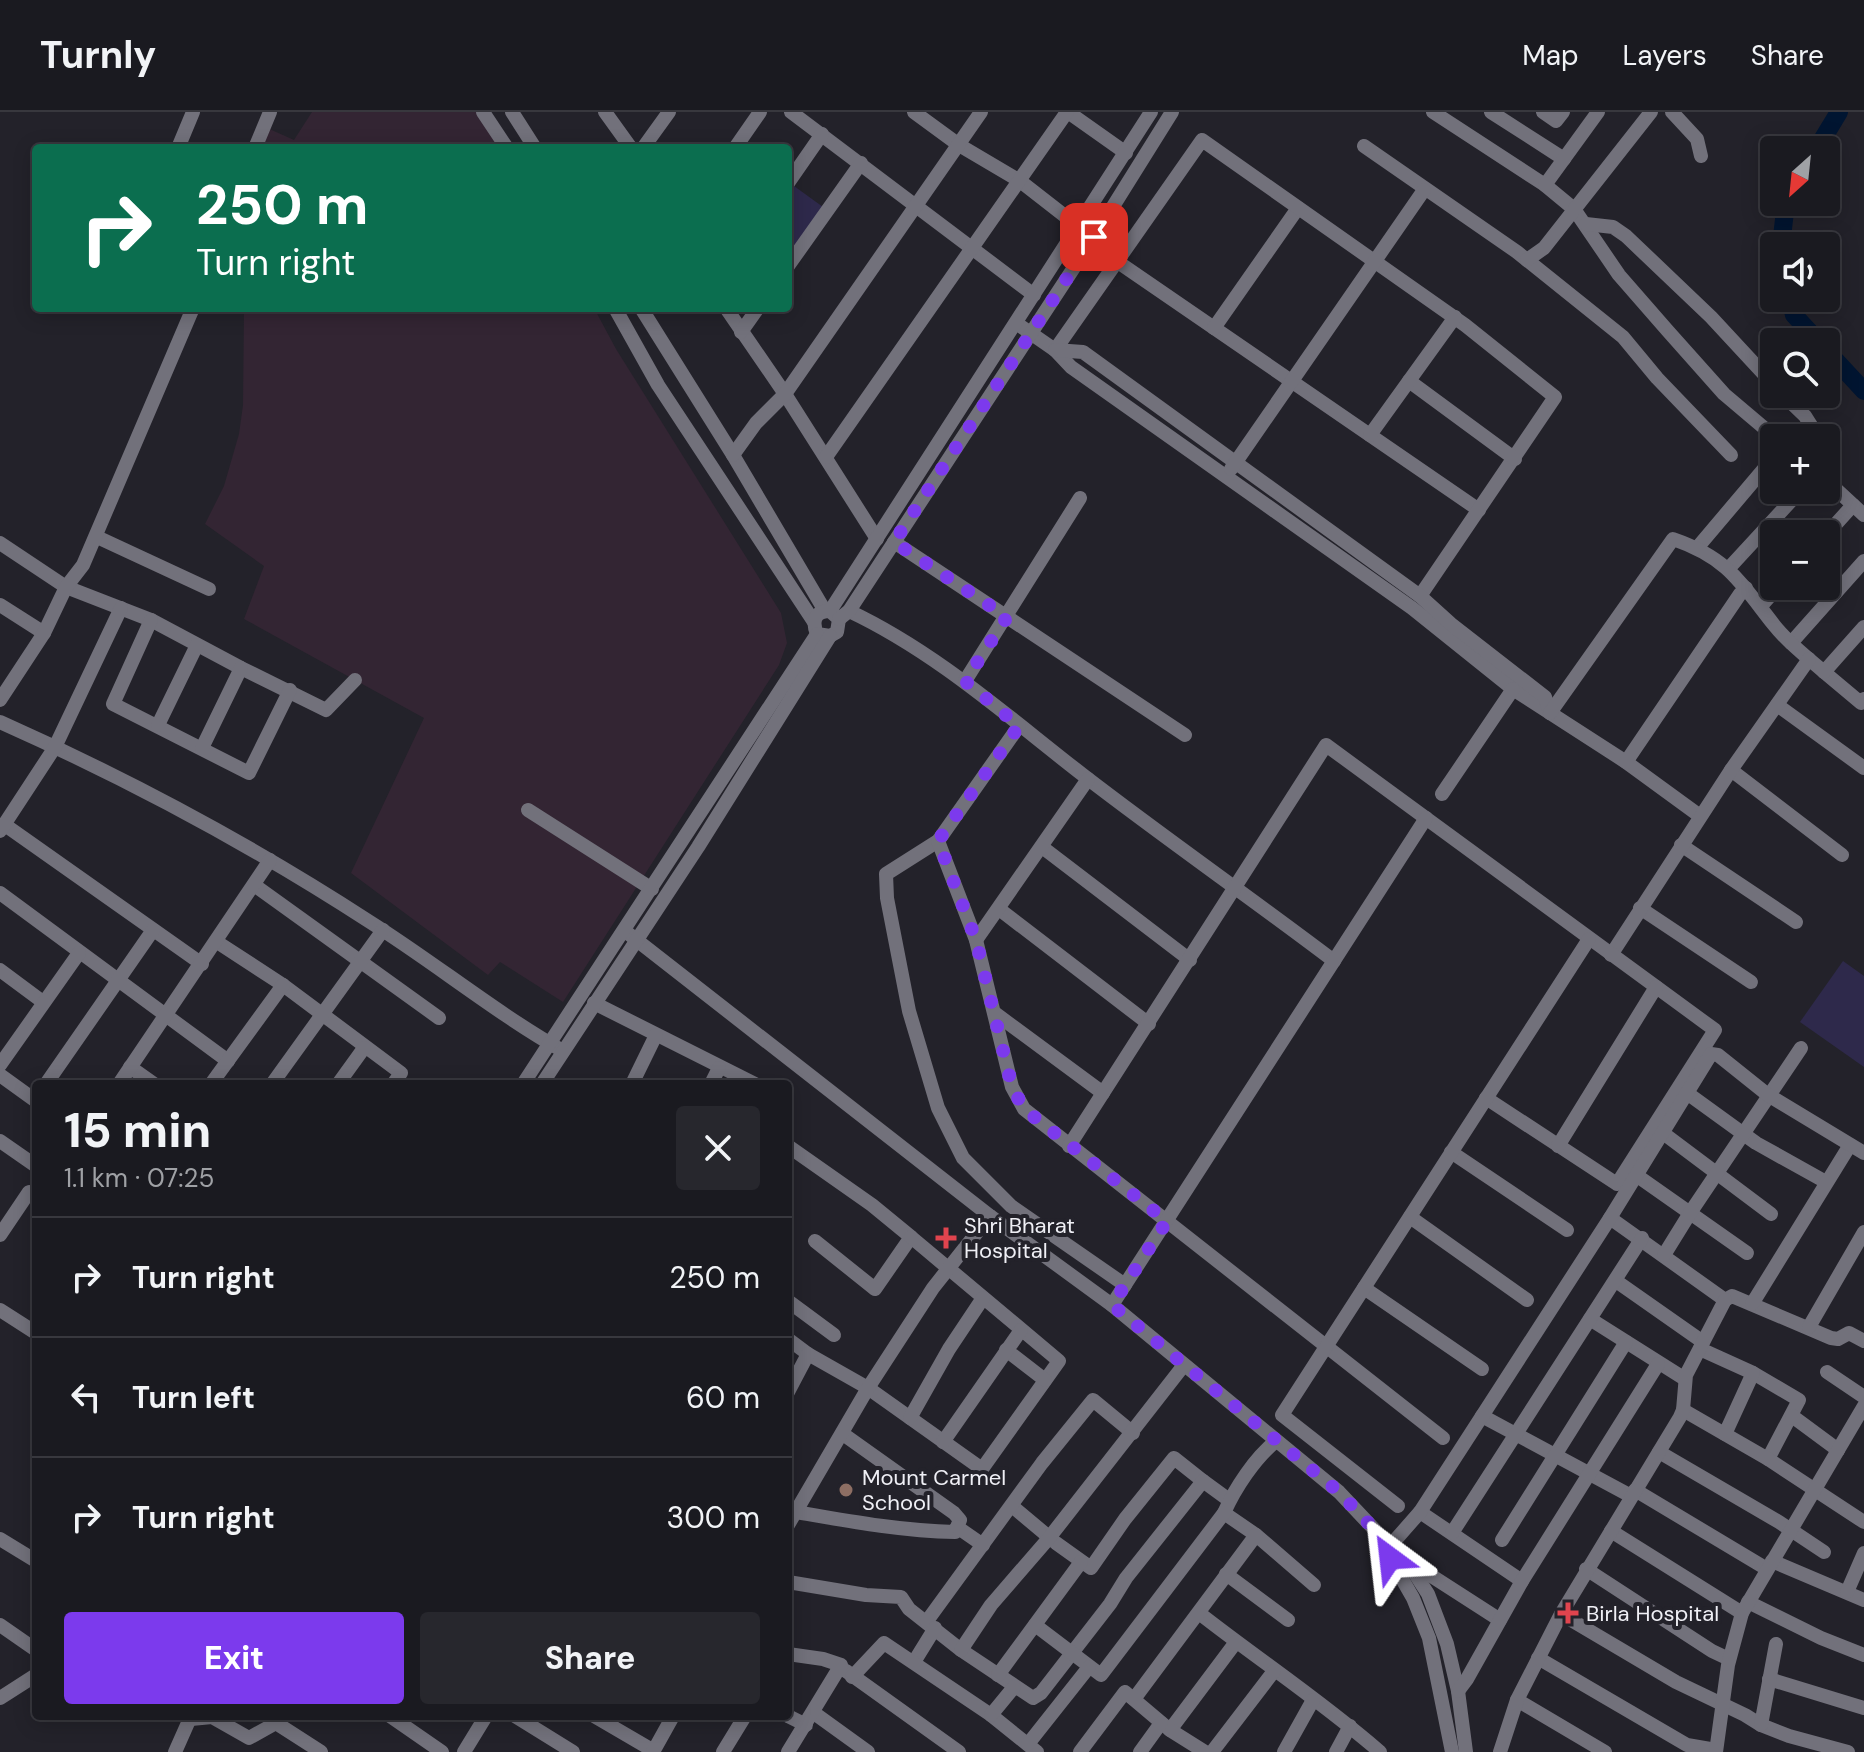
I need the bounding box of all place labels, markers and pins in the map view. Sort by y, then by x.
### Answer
pin [1060,203,1128,271]
place label: Shri Bharat Hospital [964,1211,1075,1265]
marker: Shri Bharat Hospital [935,1227,957,1249]
place label: Mount Carmel School [862,1463,1006,1517]
marker: Mount Carmel School [837,1481,855,1499]
place label: Birla Hospital [1586,1599,1719,1628]
marker: Birla Hospital [1557,1602,1579,1624]

